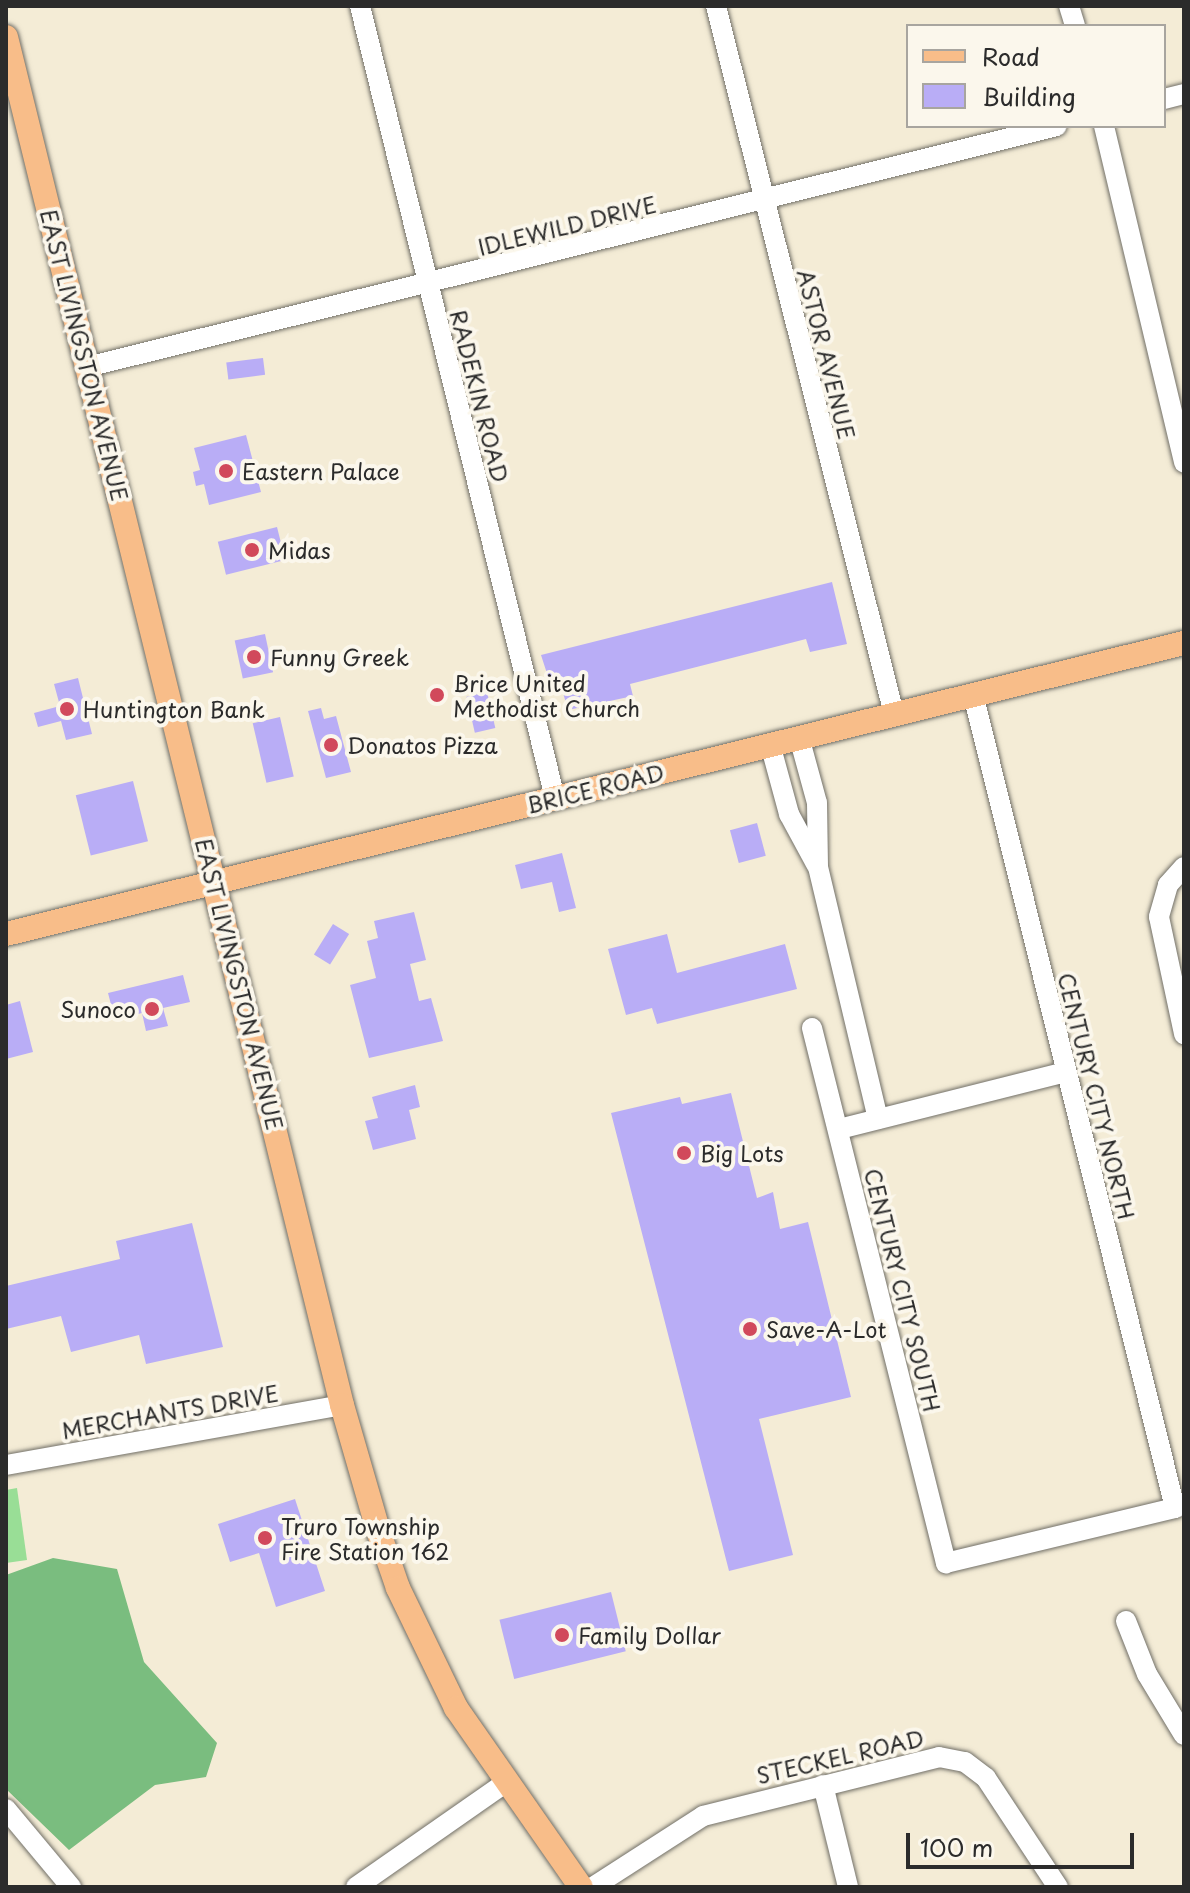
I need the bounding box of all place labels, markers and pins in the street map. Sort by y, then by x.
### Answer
place label: Eastern Palace [242,458,400,484]
marker: Eastern Palace [217,462,235,480]
place label: Midas [268,537,331,563]
marker: Midas [243,541,261,559]
place label: Funny Greek [270,644,408,670]
marker: Funny Greek [245,648,263,666]
place label: Brice United Methodist Church [453,669,641,720]
marker: Brice United Methodist Church [428,686,446,704]
place label: Huntington Bank [83,696,265,722]
marker: Huntington Bank [58,700,76,718]
place label: Donatos Pizza [347,732,498,758]
marker: Donatos Pizza [322,736,340,754]
place label: Sunoco [60,996,136,1022]
marker: Sunoco [143,1000,161,1018]
place label: Big Lots [700,1140,784,1166]
marker: Big Lots [675,1144,693,1162]
place label: Save-A-Lot [766,1316,887,1342]
marker: Save-A-Lot [741,1320,759,1338]
place label: Truro Township Fire Station 162 [281,1512,450,1564]
marker: Truro Township Fire Station 162 [256,1529,274,1547]
place label: Family Dollar [578,1622,721,1648]
marker: Family Dollar [553,1626,571,1644]

